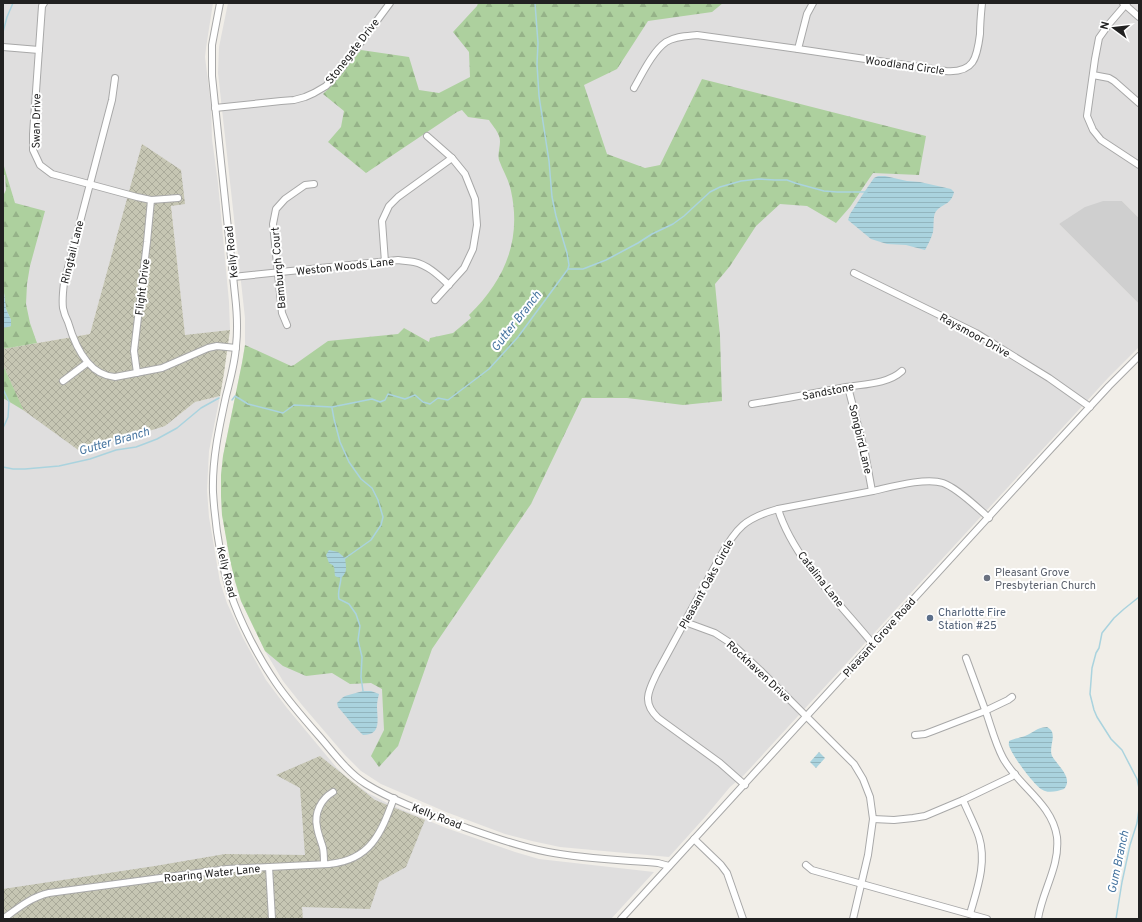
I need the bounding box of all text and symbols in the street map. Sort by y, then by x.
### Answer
north arrow [1094,8,1134,48]
street label: Stonegate Drive [323,16,383,87]
text: N [1098,20,1113,31]
street label: Woodland Circle [864,53,946,78]
street label: Swan Drive [30,93,44,149]
street label: Ringtail Lane [58,219,88,286]
street label: Kelly Road [222,225,242,279]
street label: Bamburgh Court [268,226,290,309]
street label: Weston Woods Lane [295,255,395,279]
street label: Flight Drive [133,258,153,316]
water label: Gutter Branch [488,288,546,355]
street label: Raysmoor Drive [937,311,1012,361]
street label: Sandstone [801,380,855,404]
street label: Songbird Lane [845,403,875,476]
water label: Gutter Branch [77,424,152,460]
street label: Pleasant Oaks Circle [676,537,737,632]
street label: Kelly Road [213,545,239,599]
street label: Catalina Lane [794,549,846,610]
place label: Pleasant Grove Presbyterian Church [995,566,1096,593]
marker: Pleasant Grove Presbyterian Church [982,573,992,583]
street label: Pleasant Grove Road [840,595,919,680]
place label: Charlotte Fire Station #25 [938,606,1006,633]
marker: Charlotte Fire Station #25 [925,613,935,623]
street label: Rockhaven Drive [723,638,794,705]
street label: Kelly Road [410,801,464,833]
water label: Gum Branch [1105,829,1134,895]
street label: Roaring Water Lane [163,862,261,886]

